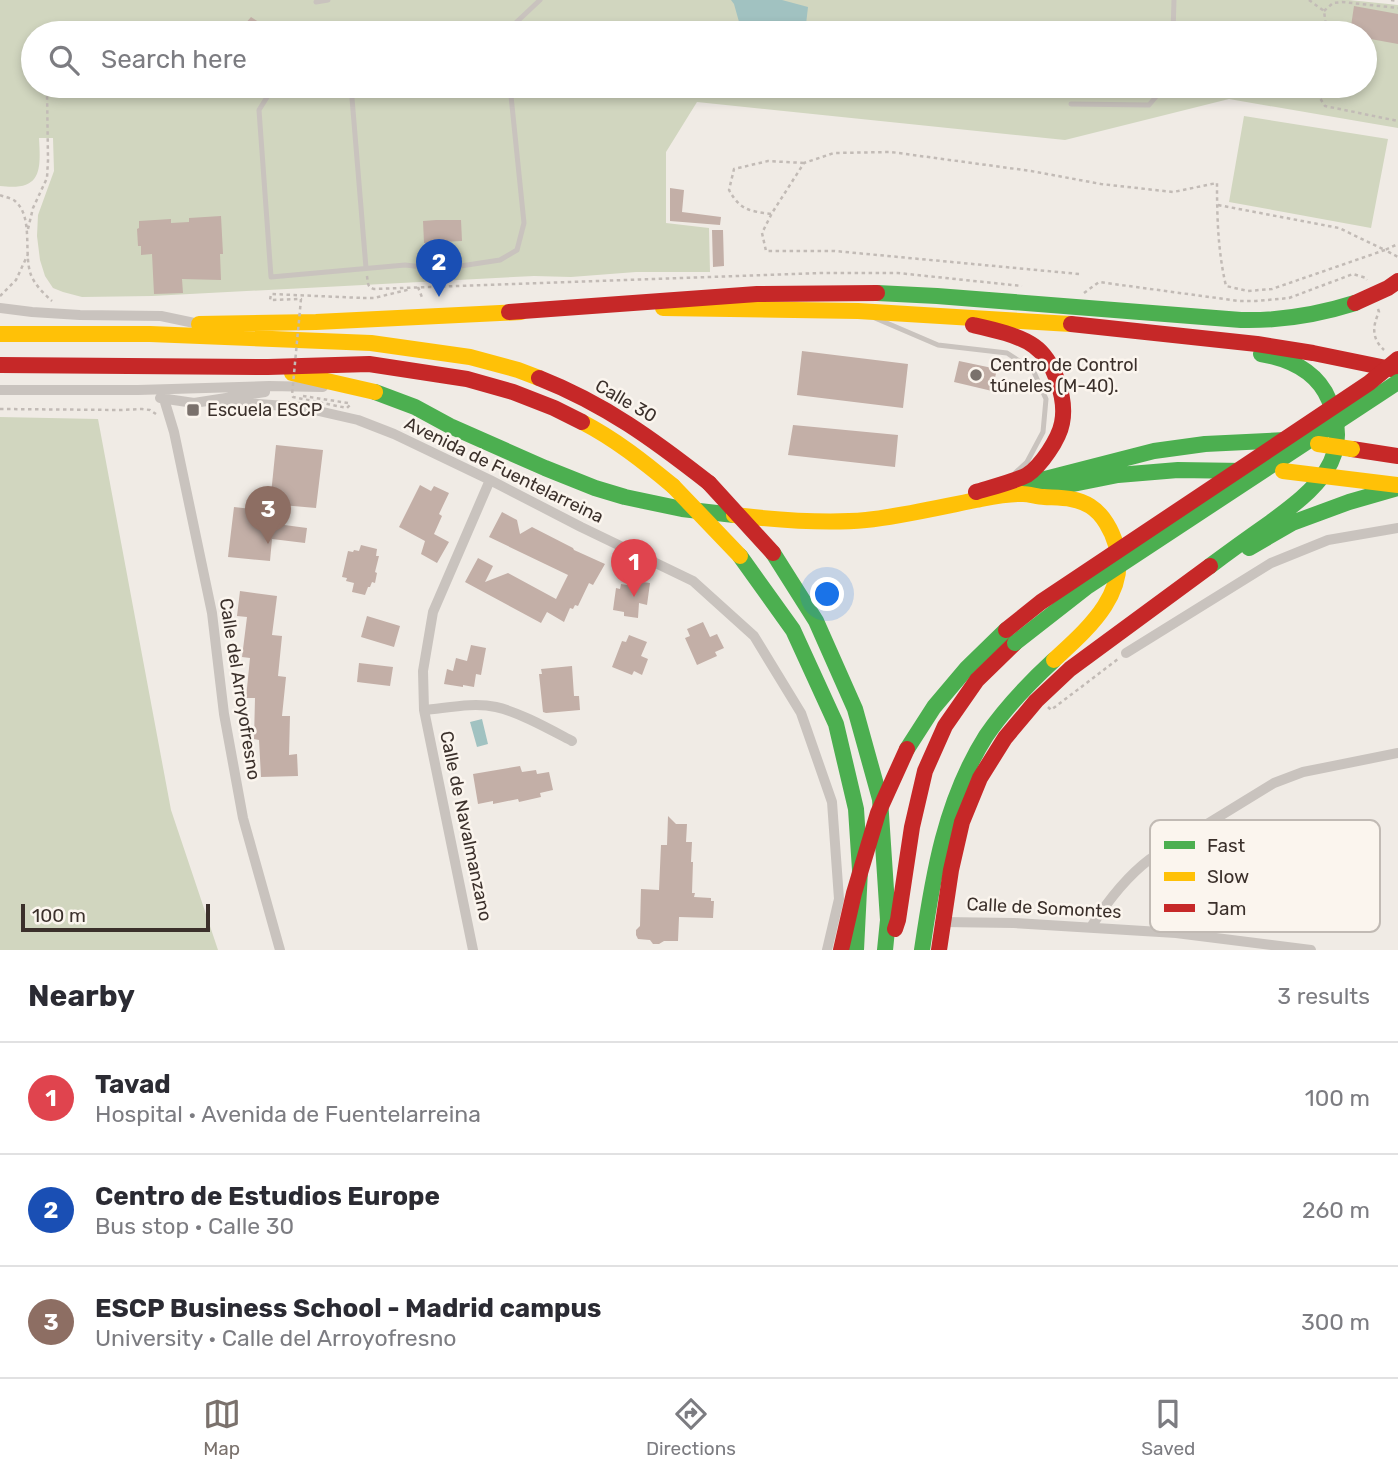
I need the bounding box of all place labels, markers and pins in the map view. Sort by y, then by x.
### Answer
pin: 2 [416,239,462,297]
place label: Centro de Control túneles (M-40). [990,354,1138,397]
marker: Centro de Control túneles (M-40). [968,367,984,383]
place label: Escuela ESCP [207,399,322,421]
marker: Escuela ESCP [185,402,201,418]
pin: 3 [245,486,291,544]
pin: 1 [611,539,657,597]

